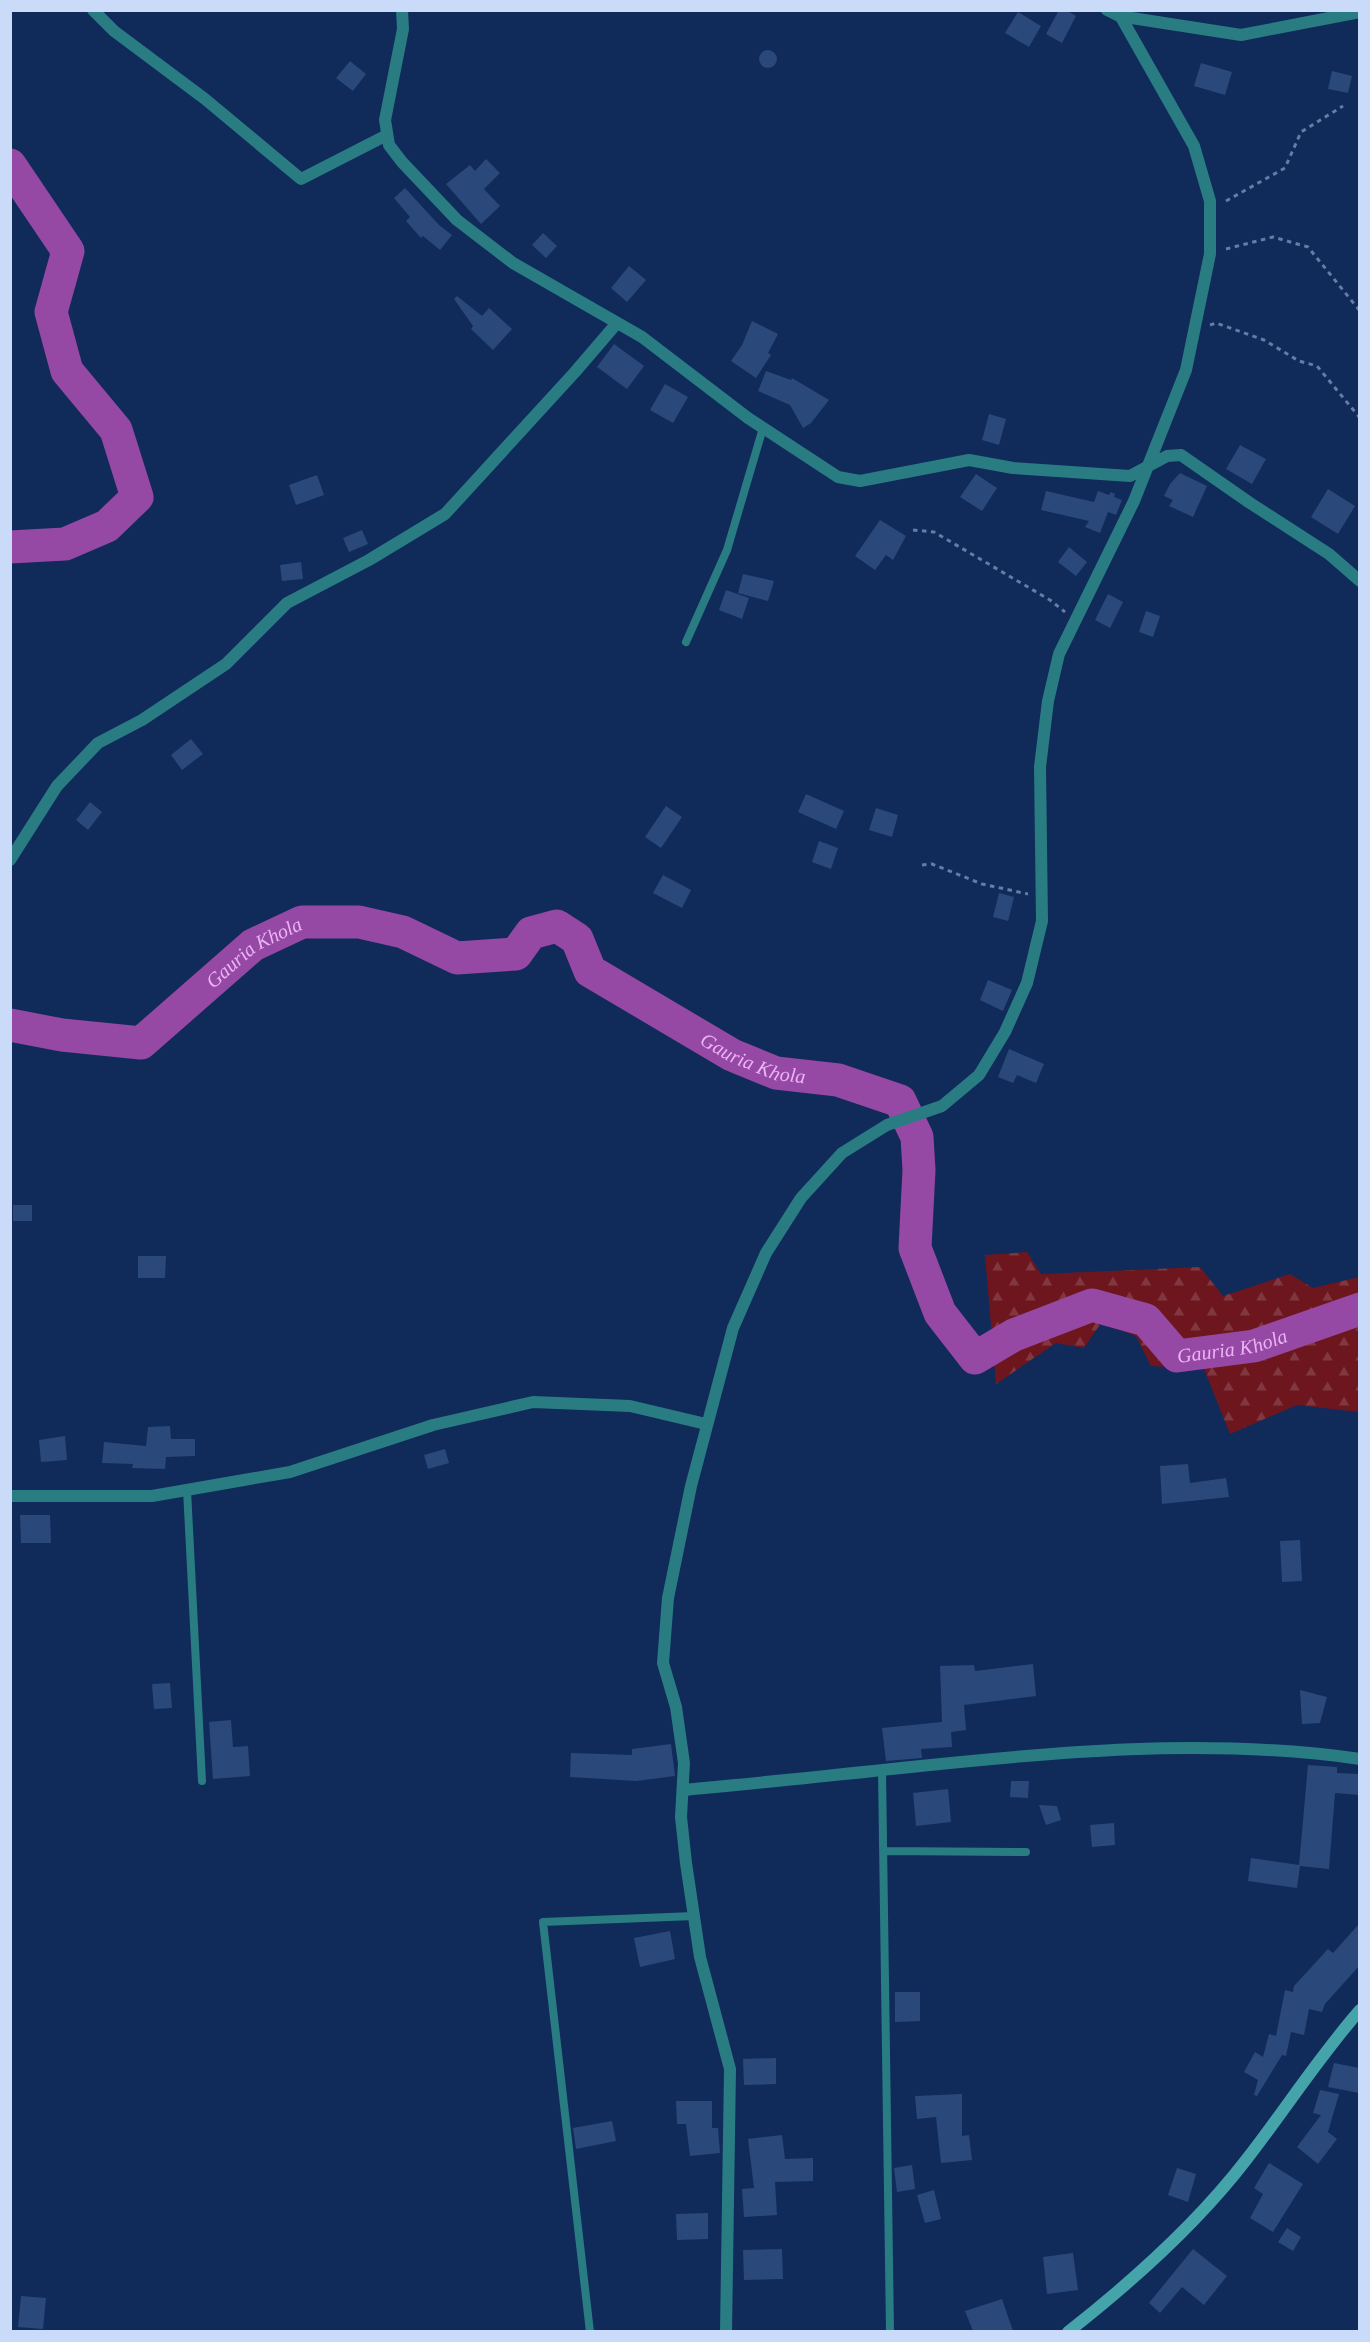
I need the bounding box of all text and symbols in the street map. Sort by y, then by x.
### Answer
water label: Gauria Khola [201,913,305,992]
water label: Gauria Khola [697,1028,807,1087]
water label: Gauria Khola [1176,1324,1290,1367]

